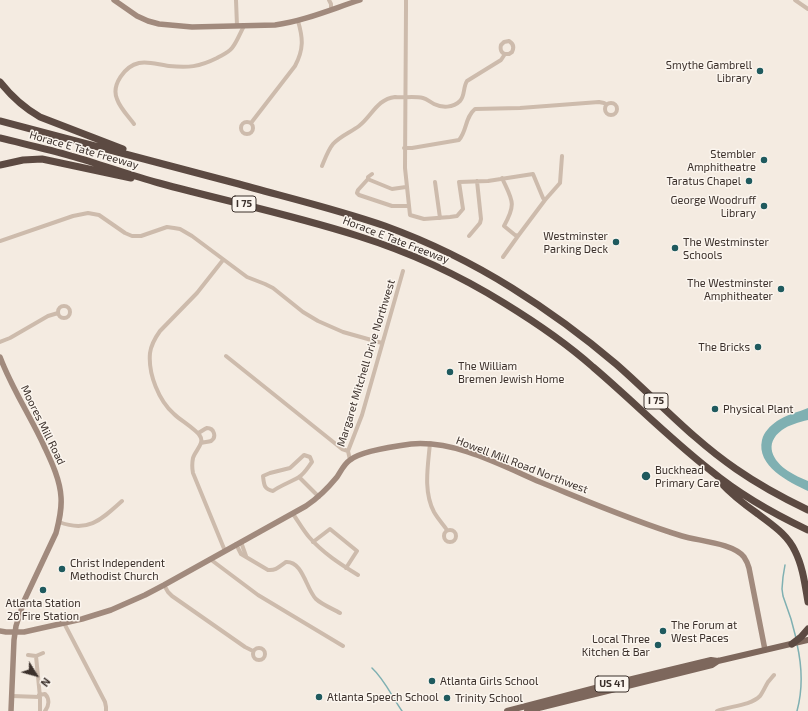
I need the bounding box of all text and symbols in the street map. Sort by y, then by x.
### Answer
place label: Smythe Gambrell Library [666,58,752,84]
marker: Smythe Gambrell Library [755,66,765,76]
street label: Horace E Tate Freeway [28,128,140,172]
place label: Stembler Amphitheatre [687,147,756,173]
marker: Stembler Amphitheatre [759,155,769,165]
place label: Taratus Chapel [666,174,741,188]
marker: Taratus Chapel [744,176,754,186]
place label: George Woodruff Library [671,193,756,219]
road number: I 75 [232,196,256,212]
marker: George Woodruff Library [759,201,769,211]
street label: Horace E Tate Freeway [341,214,451,266]
place label: Westminster Parking Deck [543,229,608,255]
place label: The Westminster Schools [683,235,769,261]
marker: Westminster Parking Deck [611,237,621,247]
marker: The Westminster Schools [670,243,680,253]
place label: The Westminster Amphitheater [687,276,773,302]
street label: Margaret Mitchell Drive Northwest [334,278,398,448]
marker: The Westminster Amphitheater [776,284,786,294]
place label: The Bricks [698,340,750,354]
marker: The Bricks [753,342,763,352]
place label: The William Bremen Jewish Home [458,359,564,385]
marker: The William Bremen Jewish Home [445,367,455,377]
street label: Moores Mill Road [18,383,68,467]
road number: I 75 [644,393,668,409]
place label: Physical Plant [723,402,794,416]
marker: Physical Plant [710,404,720,414]
street label: Howell Mill Road Northwest [454,434,590,496]
place label: Buckhead Primary Care [655,463,719,489]
marker: Buckhead Primary Care [640,470,652,482]
place label: Christ Independent Methodist Church [70,556,165,582]
marker: Christ Independent Methodist Church [57,564,67,574]
marker: Atlanta Station 26 Fire Station [38,585,48,595]
place label: Atlanta Station 26 Fire Station [5,596,81,622]
place label: The Forum at West Paces [671,618,737,644]
marker: The Forum at West Paces [658,626,668,636]
place label: Local Three Kitchen & Bar [582,632,650,658]
marker: Local Three Kitchen & Bar [653,640,663,650]
north arrow [16,655,56,695]
place label: Atlanta Girls School [440,674,538,688]
text: N [38,675,54,690]
marker: Atlanta Girls School [427,676,437,686]
road number: US 41 [595,676,629,692]
place label: Atlanta Speech School [327,690,439,704]
place label: Trinity School [455,691,523,705]
marker: Atlanta Speech School [314,692,324,702]
marker: Trinity School [442,693,452,703]

